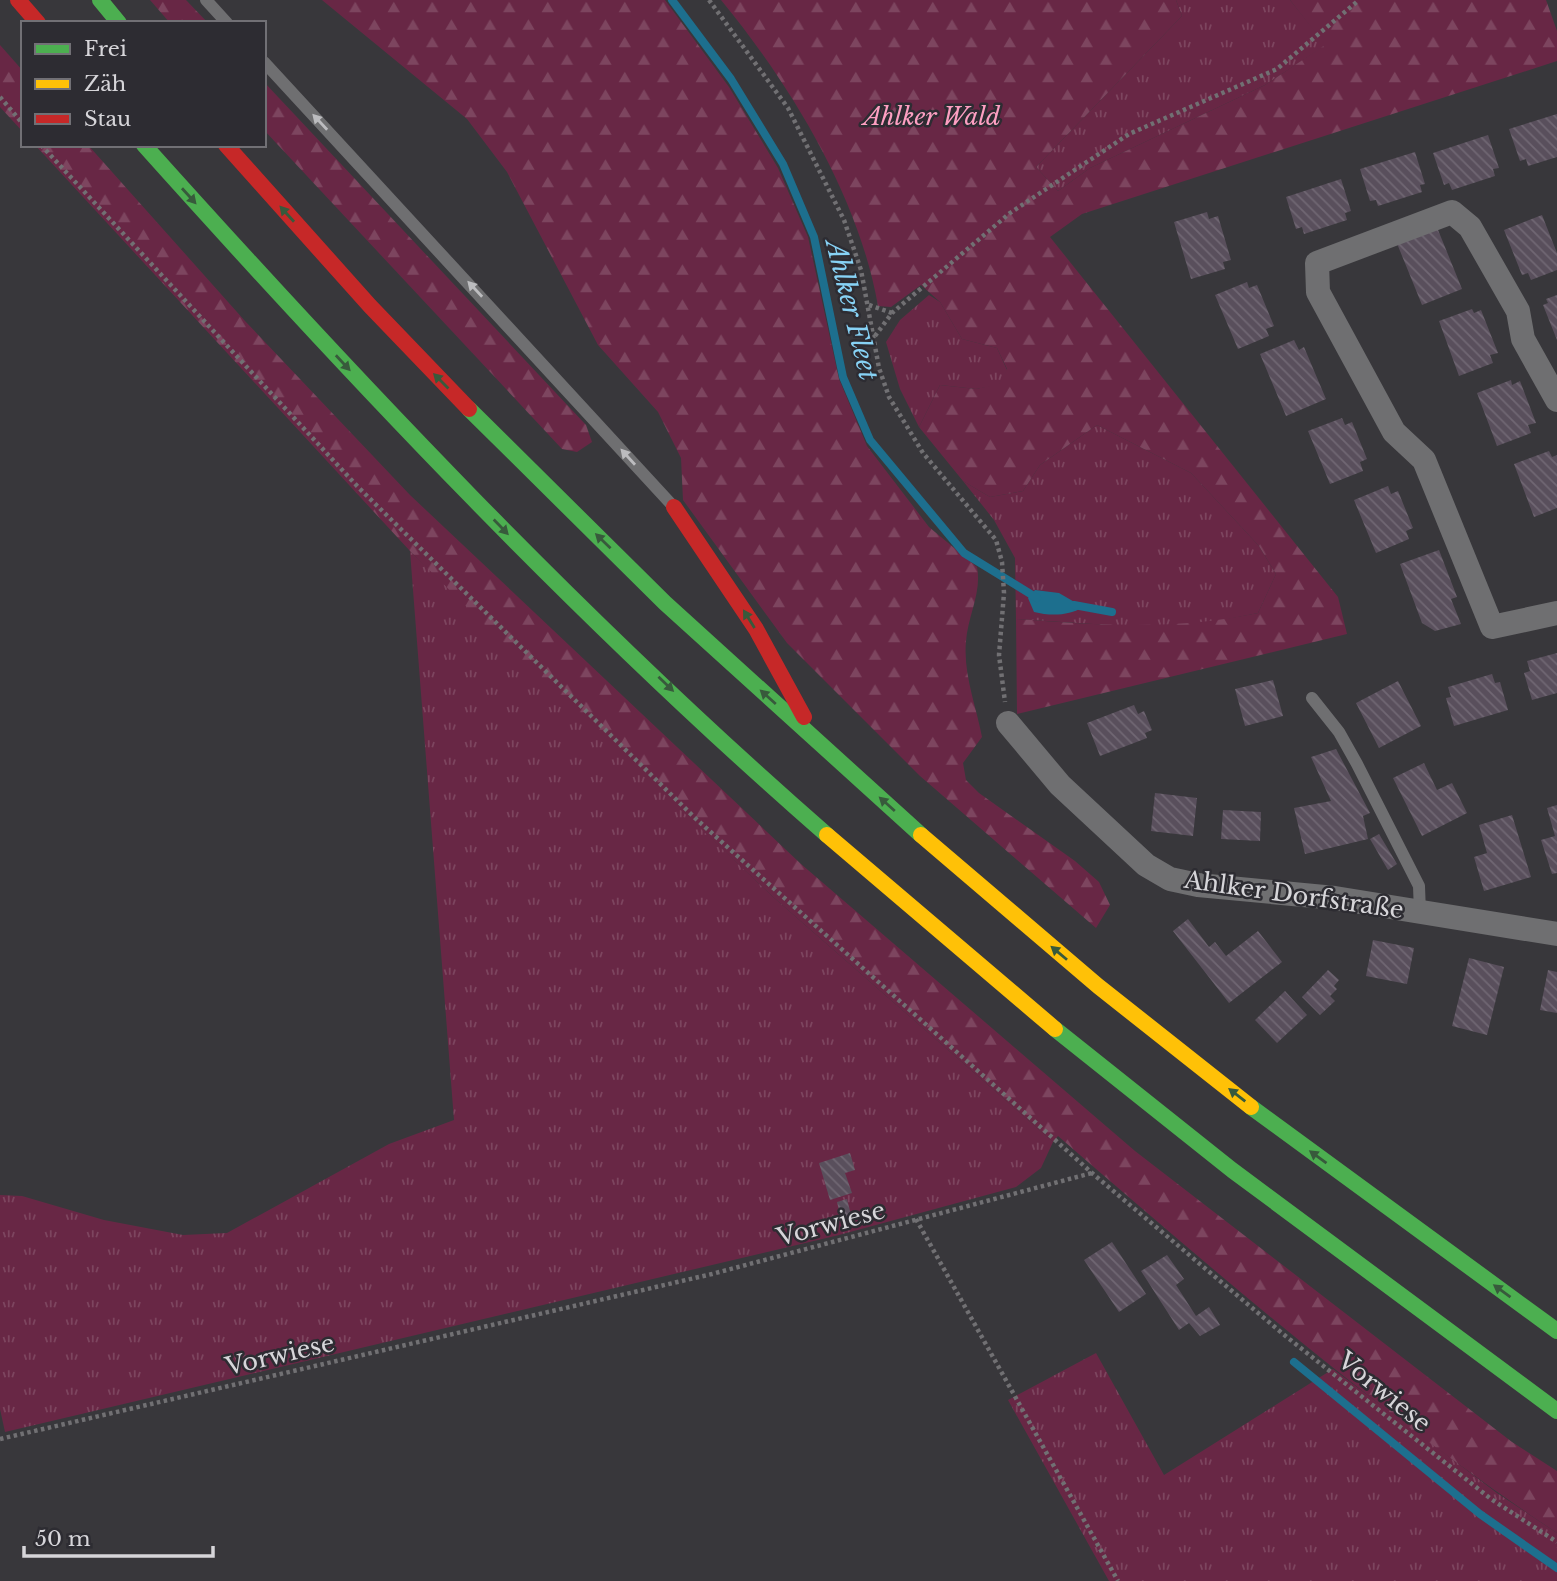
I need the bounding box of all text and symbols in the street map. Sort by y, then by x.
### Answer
legend [21,21,266,147]
text: Frei [84,36,127,62]
text: Zäh [84,71,126,97]
park label: Ahlker Wald [861,102,1001,131]
text: Stau [84,106,131,132]
one-way arrow [313,114,329,131]
one-way arrow [181,187,197,205]
one-way arrow [279,205,295,223]
water label: Ahlker Fleet [818,233,885,384]
one-way arrow [467,281,483,298]
one-way arrow [335,354,351,371]
one-way arrow [433,372,450,389]
one-way arrow [621,449,637,466]
one-way arrow [493,519,510,536]
one-way arrow [595,533,612,549]
one-way arrow [743,610,756,629]
one-way arrow [657,676,674,693]
one-way arrow [759,689,777,705]
one-way arrow [878,796,896,812]
street label: Ahlker Dorfstraße [1181,865,1406,924]
one-way arrow [1050,946,1067,961]
one-way arrow [1228,1087,1246,1102]
one-way arrow [1309,1150,1327,1164]
street label: Vorwiese [773,1195,888,1252]
one-way arrow [1493,1284,1511,1298]
street label: Vorwiese [222,1328,337,1381]
street label: Vorwiese [1331,1345,1437,1438]
scale bar [24,1514,214,1558]
text: 50 m [35,1526,91,1552]

